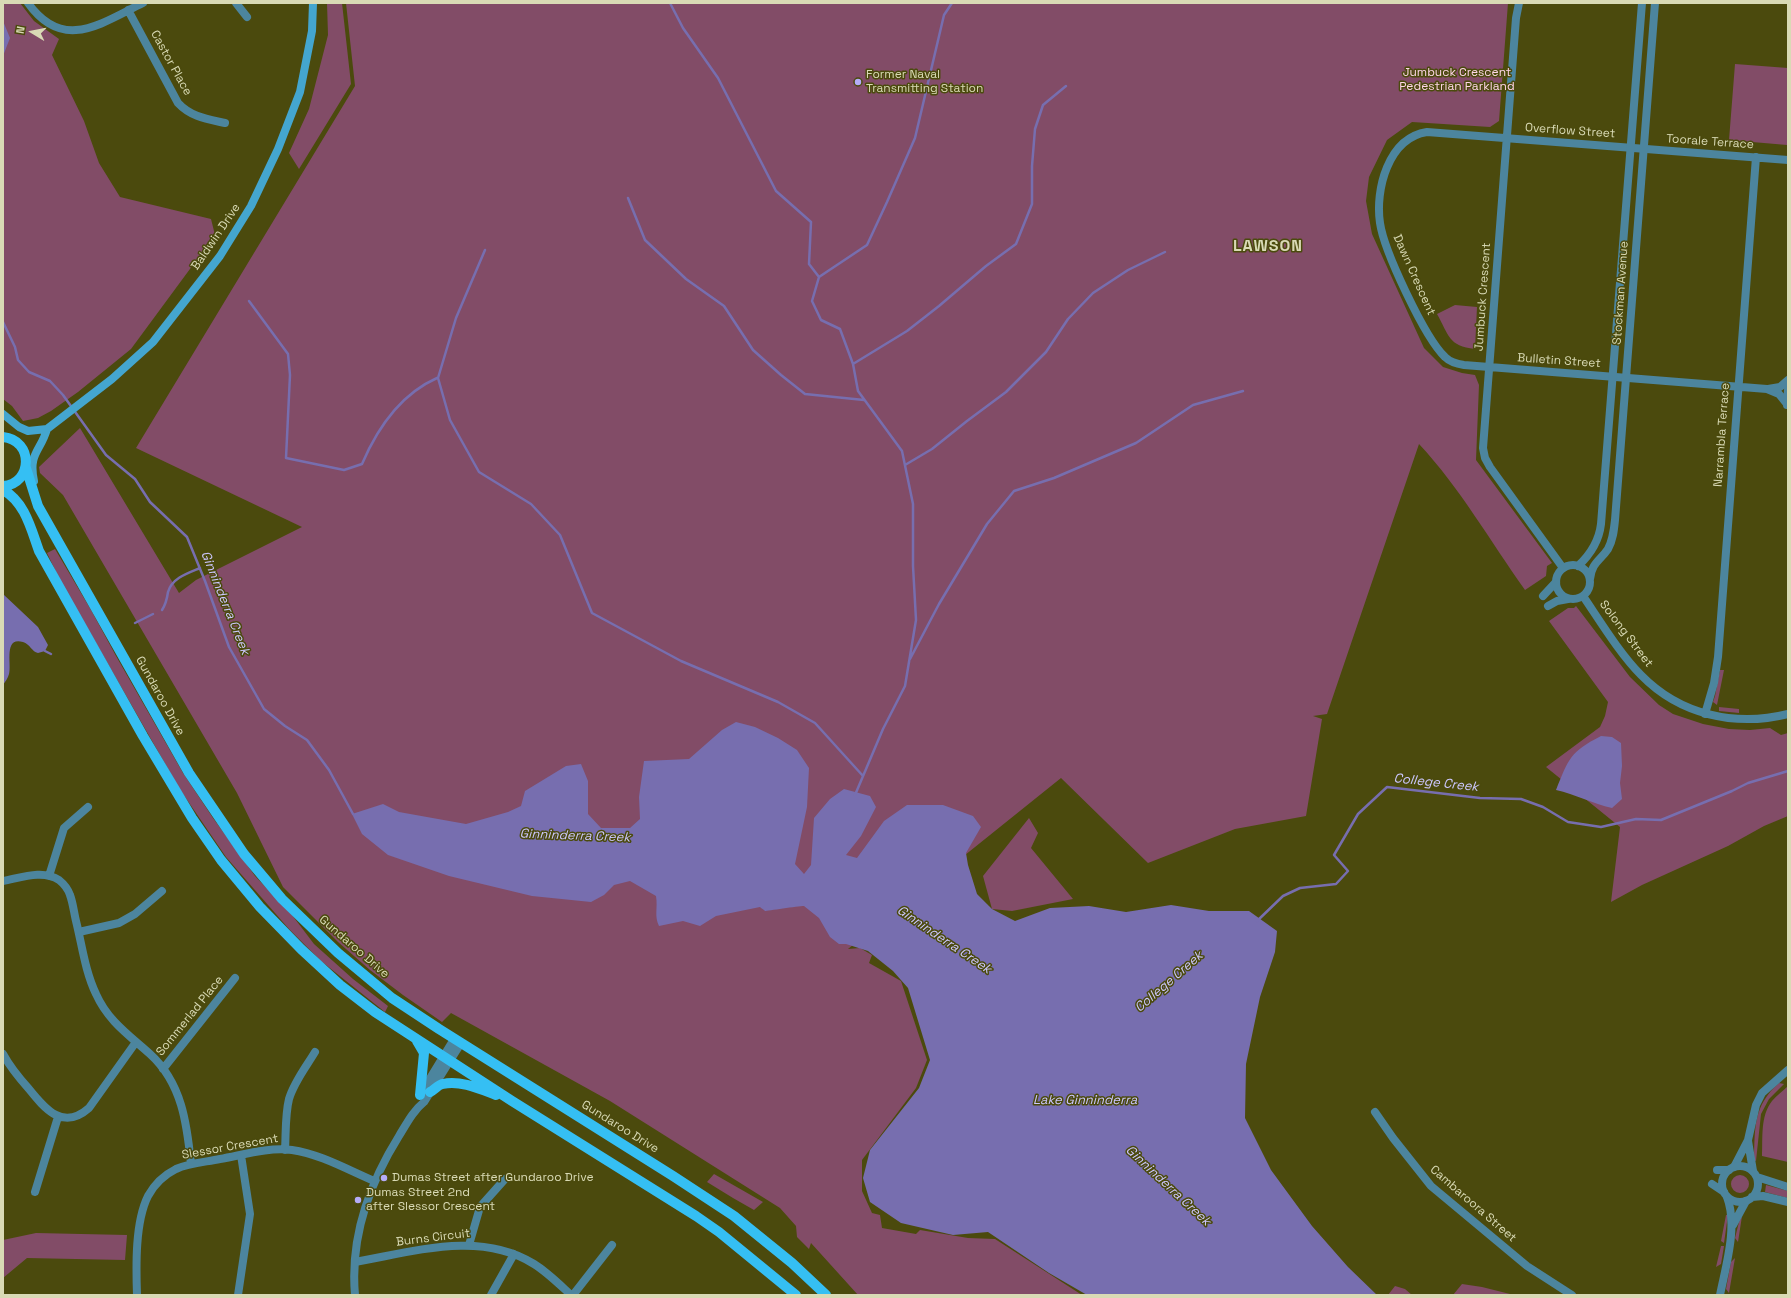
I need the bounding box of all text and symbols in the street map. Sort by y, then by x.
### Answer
north arrow [12,12,52,52]
text: N [13,25,28,35]
street label: Castor Place [147,28,195,98]
park label: Jumbuck Crescent Pedestrian Parkland [1399,66,1515,94]
place label: Former Naval Transmitting Station [866,68,983,96]
marker: Former Naval Transmitting Station [853,77,863,87]
street label: Overflow Street [1524,121,1616,141]
street label: Toorale Terrace [1666,132,1754,152]
street label: Baldwin Drive [188,201,244,273]
street label: Dawn Crescent [1390,232,1438,318]
district label: LAWSON [1233,237,1303,257]
street label: Stockman Avenue [1610,241,1632,345]
street label: Jumbuck Crescent [1472,242,1494,352]
street label: Bulletin Street [1517,351,1601,371]
street label: Narrambla Terrace [1711,382,1733,488]
water label: Ginninderra Creek [197,549,253,657]
street label: Solong Street [1596,598,1656,670]
street label: Gundaroo Drive [132,654,188,738]
water label: College Creek [1393,771,1479,795]
water label: Ginninderra Creek [519,826,631,846]
water label: Ginninderra Creek [894,903,994,977]
street label: Gundaroo Drive [316,913,392,981]
water label: College Creek [1132,948,1206,1016]
street label: Sommerlad Place [153,973,227,1059]
water label: Lake Ginninderra [1033,1092,1137,1108]
street label: Gundaroo Drive [579,1098,661,1156]
street label: Slessor Crescent [181,1131,279,1163]
water label: Ginninderra Creek [1122,1143,1214,1229]
street label: Cambaroora Street [1427,1163,1519,1245]
place label: Dumas Street after Gundaroo Drive [392,1171,593,1185]
marker: Dumas Street after Gundaroo Drive [379,1173,389,1183]
place label: Dumas Street 2nd after Slessor Crescent [366,1186,495,1214]
marker: Dumas Street 2nd after Slessor Crescent [353,1195,363,1205]
street label: Burns Circuit [395,1226,471,1250]

